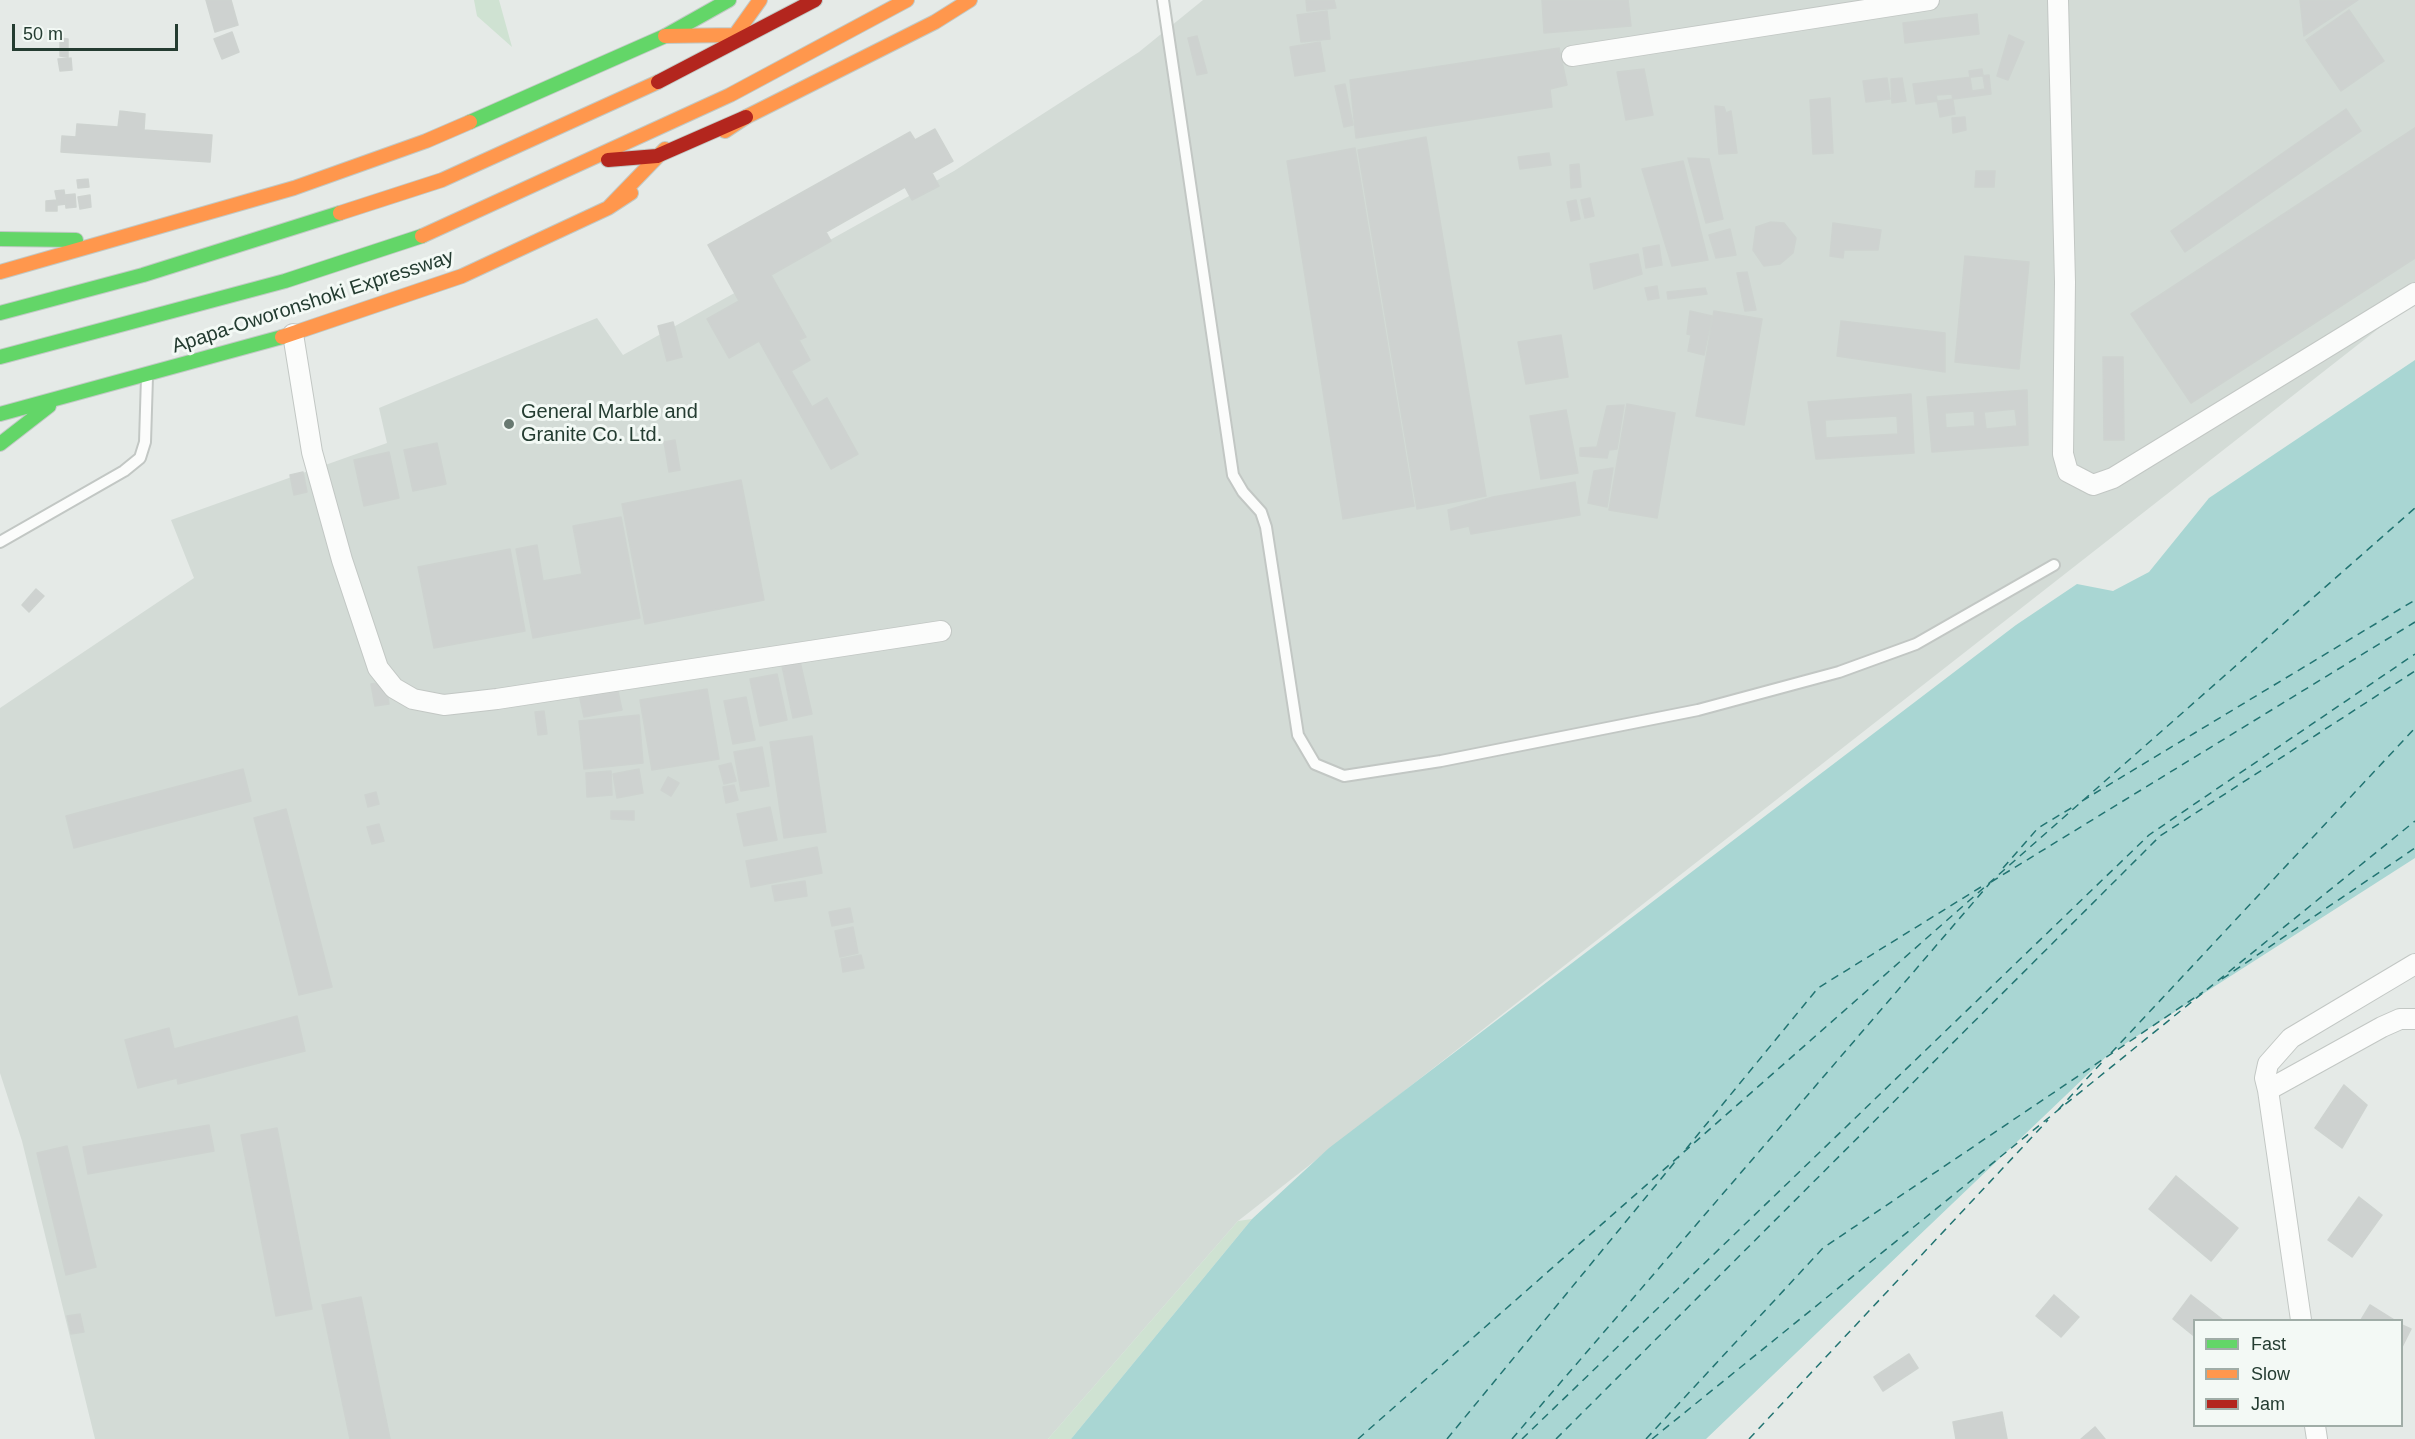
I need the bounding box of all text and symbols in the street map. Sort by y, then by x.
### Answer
scale bar [15,12,182,50]
text: 50 m [23,24,63,44]
street label: Apapa-Oworonshoki Expressway [169,245,457,359]
place label: General Marble and Granite Co. Ltd. [521,400,698,447]
marker: General Marble and Granite Co. Ltd. [502,417,516,431]
legend [2193,1319,2403,1427]
text: Fast [2251,1334,2286,1354]
text: Slow [2251,1364,2290,1384]
text: Jam [2251,1394,2285,1414]

